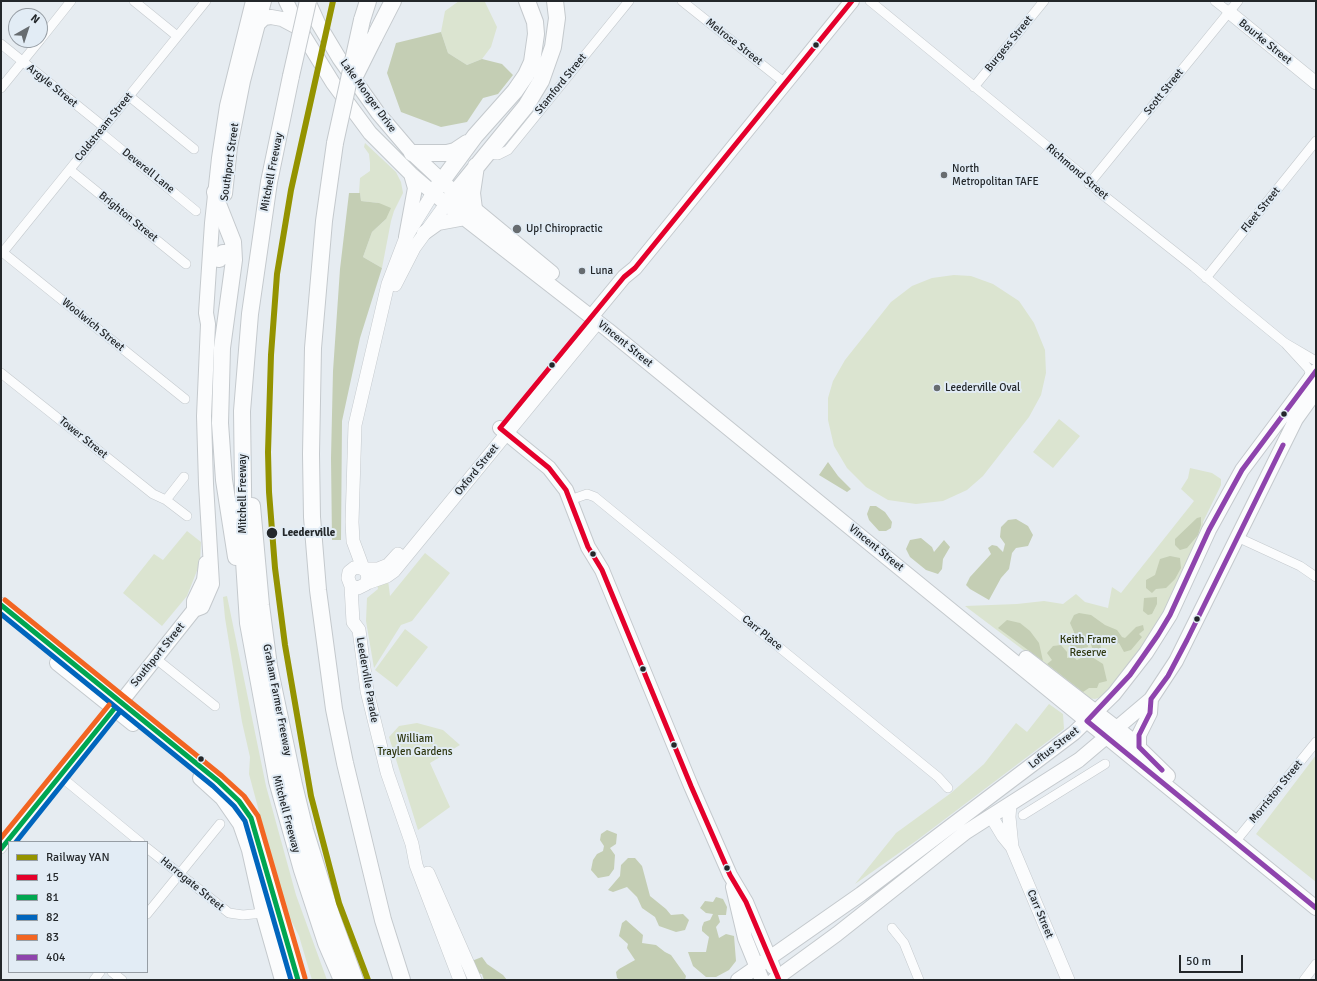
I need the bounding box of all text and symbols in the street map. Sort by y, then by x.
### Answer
north arrow [8,8,48,48]
text: N [28,12,42,27]
street label: Burgess Street [982,13,1036,75]
street label: Melrose Street [703,16,765,68]
street label: Bourke Street [1236,17,1294,67]
unlabelled marker [811,40,821,50]
street label: Stamford Street [532,51,590,117]
street label: Lake Monger Drive [337,57,399,135]
street label: Argyle Street [24,62,80,110]
street label: Scott Street [1141,66,1187,118]
street label: Coldstream Street [72,90,136,164]
street label: Southport Street [218,122,242,202]
street label: Mitchell Freeway [258,132,286,212]
street label: Richmond Street [1043,141,1111,203]
street label: Deverell Lane [119,146,177,196]
place label: North Metropolitan TAFE [952,162,1039,188]
marker: North Metropolitan TAFE [939,170,949,180]
street label: Fleet Street [1239,185,1283,235]
street label: Brighton Street [96,189,160,245]
place label: Up! Chiropractic [526,222,603,236]
marker: Up! Chiropractic [511,223,523,235]
place label: Luna [590,264,613,278]
marker: Luna [577,266,587,276]
street label: Woolwich Street [59,296,127,354]
street label: Vincent Street [595,318,655,370]
unlabelled marker [547,360,557,370]
place label: Leederville Oval [945,381,1020,395]
marker: Leederville Oval [932,383,942,393]
unlabelled marker [1279,409,1289,419]
street label: Tower Street [56,414,110,462]
street label: Oxford Street [452,442,502,498]
street label: Mitchell Freeway [236,454,250,534]
street label: Vincent Street [846,522,906,574]
marker: Leederville [265,526,279,540]
place label: Leederville [282,526,335,540]
unlabelled marker [588,549,598,559]
street label: Carr Place [739,613,785,653]
unlabelled marker [1192,614,1202,624]
street label: Southport Street [128,620,188,690]
park label: Keith Frame Reserve [1060,633,1116,659]
street label: Leederville Parade [353,636,381,724]
street label: Graham Farmer Freeway [260,643,294,757]
unlabelled marker [638,664,648,674]
street label: Loftus Street [1026,724,1082,772]
park label: William Traylen Gardens [377,732,453,758]
unlabelled marker [669,740,679,750]
unlabelled marker [196,754,206,764]
street label: Morriston Street [1247,758,1305,826]
street label: Mitchell Freeway [269,774,303,854]
legend [8,841,148,973]
text: Railway YAN [46,850,110,865]
street label: Harrogate Street [157,854,227,914]
unlabelled marker [722,863,732,873]
text: 15 [46,870,59,885]
street label: Carr Street [1024,888,1056,940]
text: 81 [46,890,59,905]
text: 82 [46,910,59,925]
text: 83 [46,930,59,945]
scale bar [1181,947,1245,973]
text: 404 [46,950,65,965]
text: 50 m [1186,954,1211,969]

